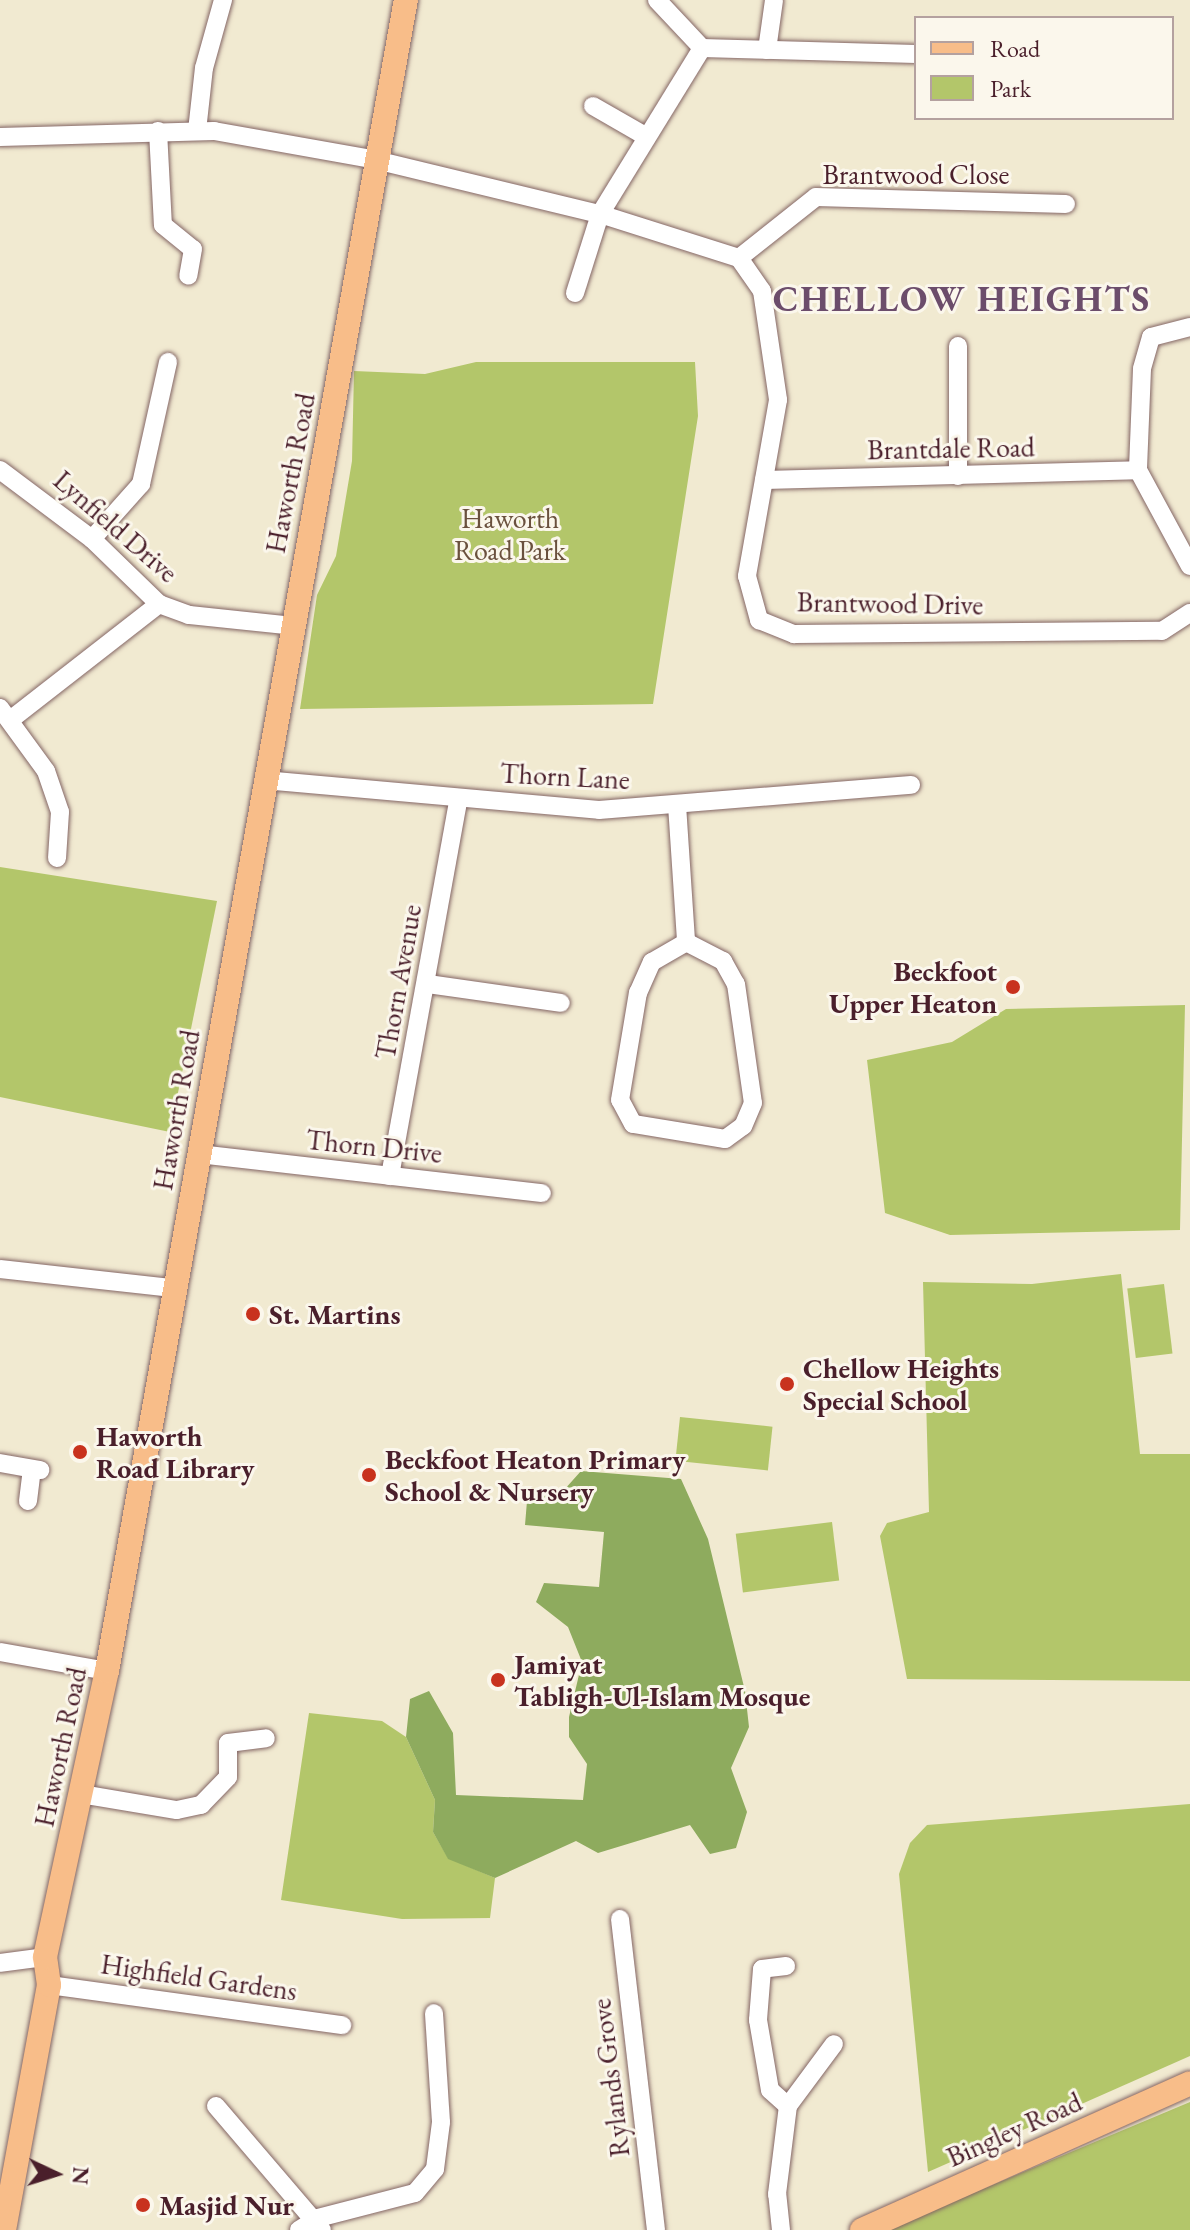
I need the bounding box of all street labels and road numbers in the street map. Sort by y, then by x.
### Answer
street label: Brantwood Close [823,157,1009,191]
street label: Haworth Road [258,390,322,556]
street label: Brantdale Road [867,430,1035,466]
street label: Lynfield Drive [47,463,185,589]
street label: Brantwood Drive [797,585,983,621]
street label: Thorn Lane [499,756,631,796]
street label: Thorn Avenue [368,902,428,1062]
street label: Haworth Road [145,1027,207,1193]
street label: Thorn Drive [304,1122,444,1170]
street label: Haworth Road [27,1664,93,1830]
street label: Highfield Gardens [99,1947,299,2007]
street label: Rylands Grove [584,1997,636,2159]
street label: Bingley Road [941,2084,1087,2174]

